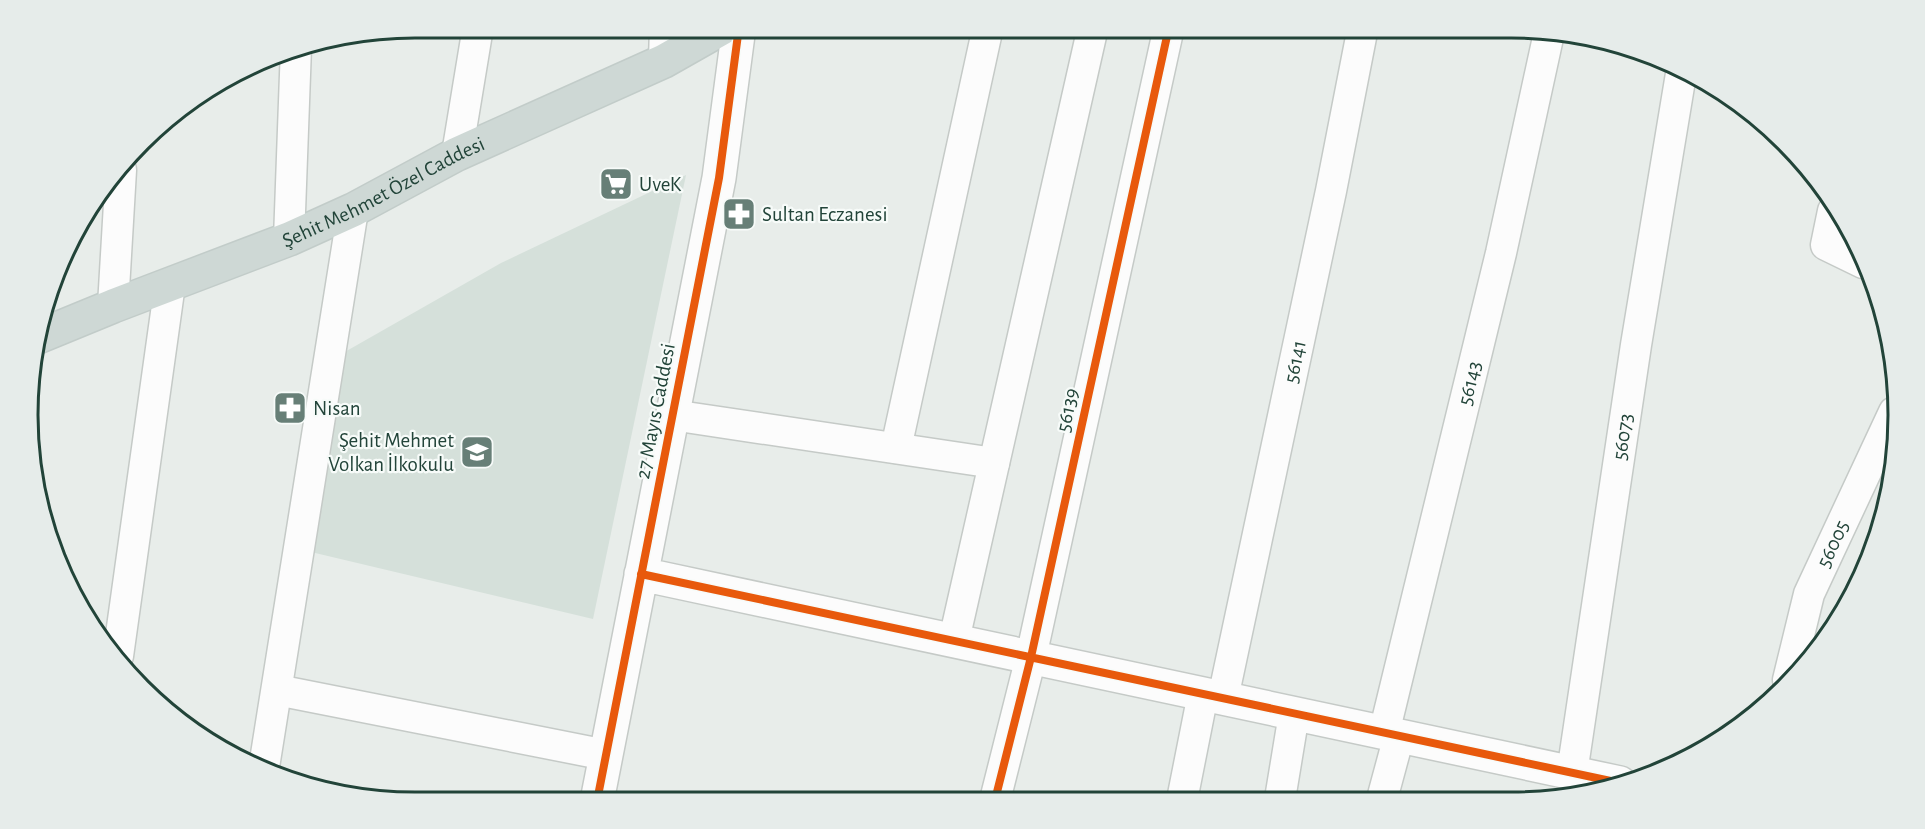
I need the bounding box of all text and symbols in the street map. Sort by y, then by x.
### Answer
street label: Şehit Mehmet Özel Caddesi [279,133,488,252]
supermarket icon: UveK [598,166,634,202]
place label: UveK [639,174,682,195]
pharmacy icon: Sultan Eczanesi [721,196,757,232]
place label: Sultan Eczanesi [762,204,887,225]
street label: 56141 [1280,338,1310,385]
street label: 27 Mayıs Caddesi [632,341,679,481]
street label: 56143 [1454,359,1485,408]
street label: 56139 [1053,386,1082,434]
pharmacy icon: Nisan [272,390,308,426]
place label: Nisan [313,398,361,419]
street label: 56073 [1609,412,1637,462]
place label: Şehit Mehmet Volkan İlkokulu [328,430,454,475]
school or university icon: Şehit Mehmet Volkan İlkokulu [459,434,495,470]
street label: 56005 [1813,517,1853,571]

